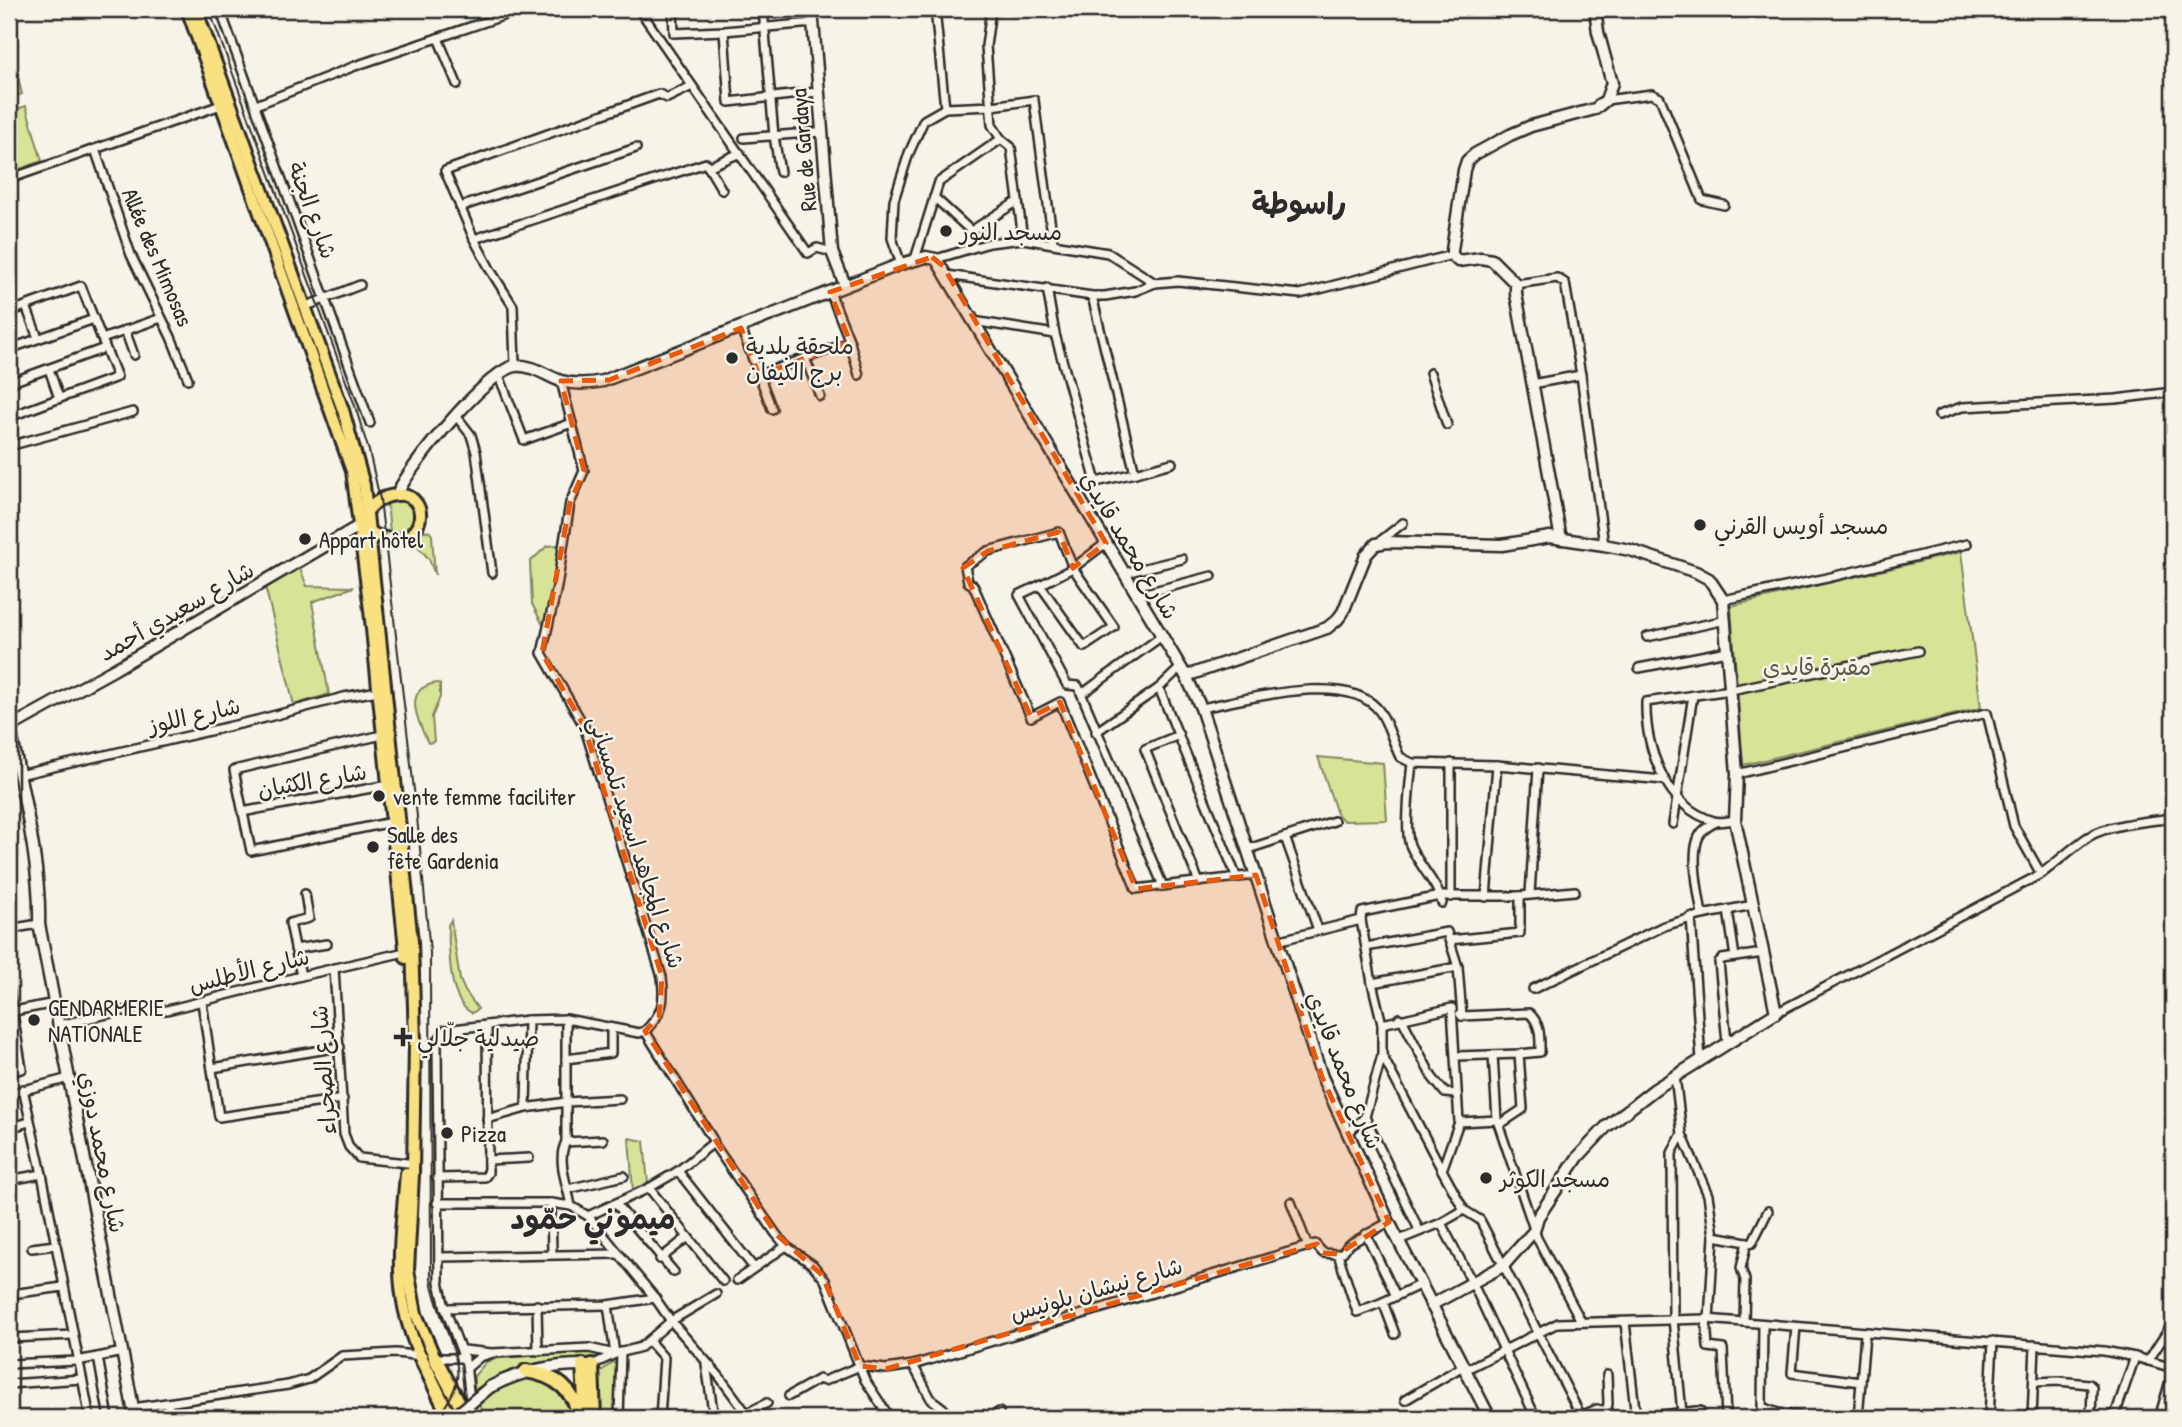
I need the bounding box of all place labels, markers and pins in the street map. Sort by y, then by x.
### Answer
place label: مسجد النور [958,216,1062,247]
marker: مسجد النور [938,223,954,239]
place label: ملحقة بلدية برج الكيفان [746,330,854,388]
marker: ملحقة بلدية برج الكيفان [724,350,740,366]
place label: مسجد أويس القرني [1714,510,1889,547]
marker: مسجد أويس القرني [1692,517,1708,533]
place label: Appart hôtel [319,524,424,555]
marker: Appart hôtel [297,531,313,547]
place label: vente femme faciliter [393,781,576,812]
marker: vente femme faciliter [371,788,387,804]
place label: Salle des fête Gardenia [387,819,498,876]
marker: Salle des fête Gardenia [365,839,381,855]
place label: GENDARMERIE NATIONALE [48,992,164,1049]
marker: GENDARMERIE NATIONALE [26,1012,42,1028]
place label: صيدلية جلّالي [417,1021,539,1059]
marker: صيدلية جلّالي [395,1029,411,1045]
place label: Pizza [461,1118,506,1149]
marker: Pizza [439,1125,455,1141]
place label: مسجد الكوثر [1498,1163,1610,1194]
marker: مسجد الكوثر [1478,1170,1494,1186]

